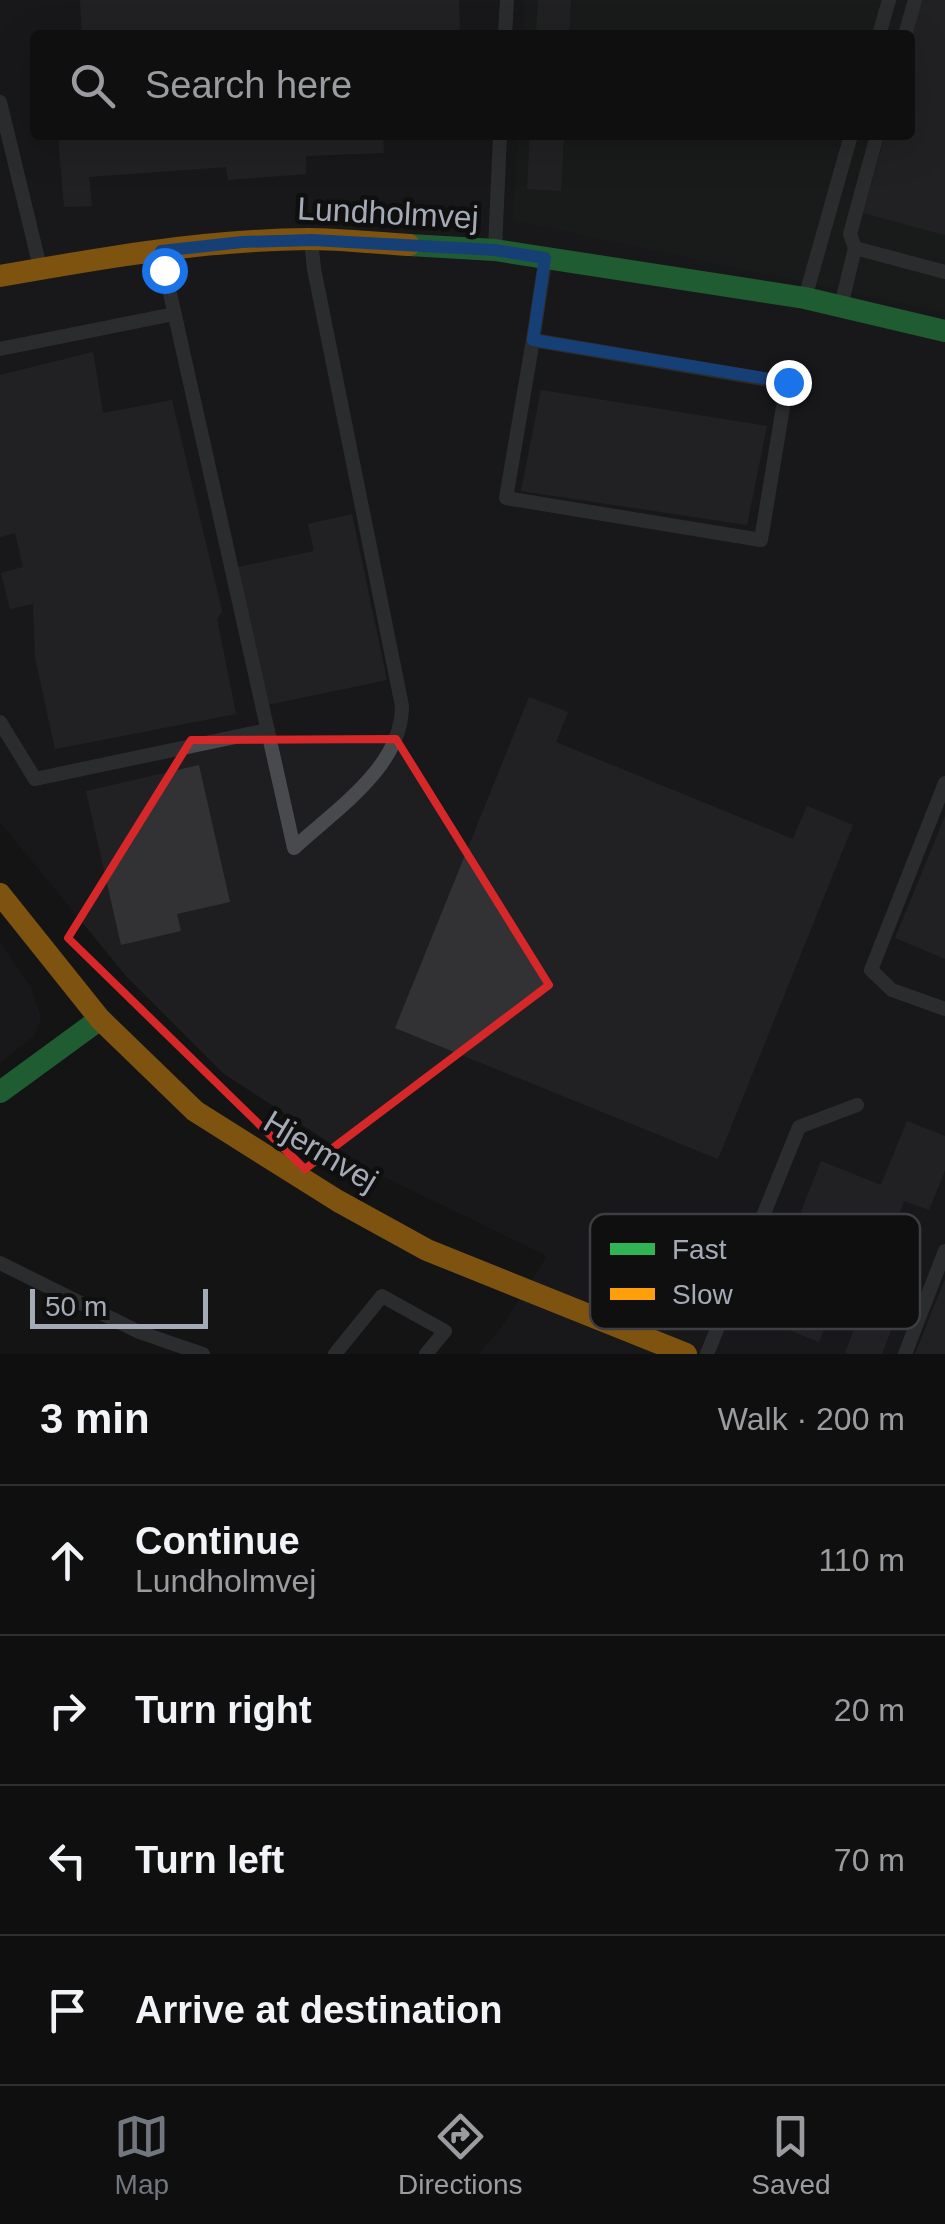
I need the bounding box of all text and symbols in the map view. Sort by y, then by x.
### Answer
search box [30,30,915,140]
icon: search [65,58,120,113]
text: Search here [145,64,352,106]
street label: Lundholmvej [296,190,480,236]
route start [142,248,188,294]
route end [766,360,812,406]
street label: Hjermvej [258,1103,384,1199]
legend [590,1214,920,1329]
text: Fast [672,1234,727,1265]
text: Slow [672,1279,733,1310]
scale bar [30,1284,208,1328]
text: 50 m [45,1291,107,1322]
text: 3 min [40,1395,150,1442]
text: Walk · 200 m [718,1401,905,1437]
text: Continue [135,1520,300,1562]
icon: ahead [40,1533,95,1588]
text: 110 m [818,1542,905,1578]
text: Lundholmvej [135,1563,316,1599]
icon: right [40,1683,95,1738]
text: Turn right [135,1689,312,1731]
text: 20 m [834,1692,905,1728]
icon: left [40,1833,95,1888]
text: Turn left [135,1839,284,1881]
text: 70 m [834,1842,905,1878]
icon: arrive [40,1983,95,2038]
text: Arrive at destination [135,1989,502,2031]
tab: Map [114,2109,169,2201]
tab: Directions [398,2109,523,2201]
tab: Saved [751,2109,831,2201]

